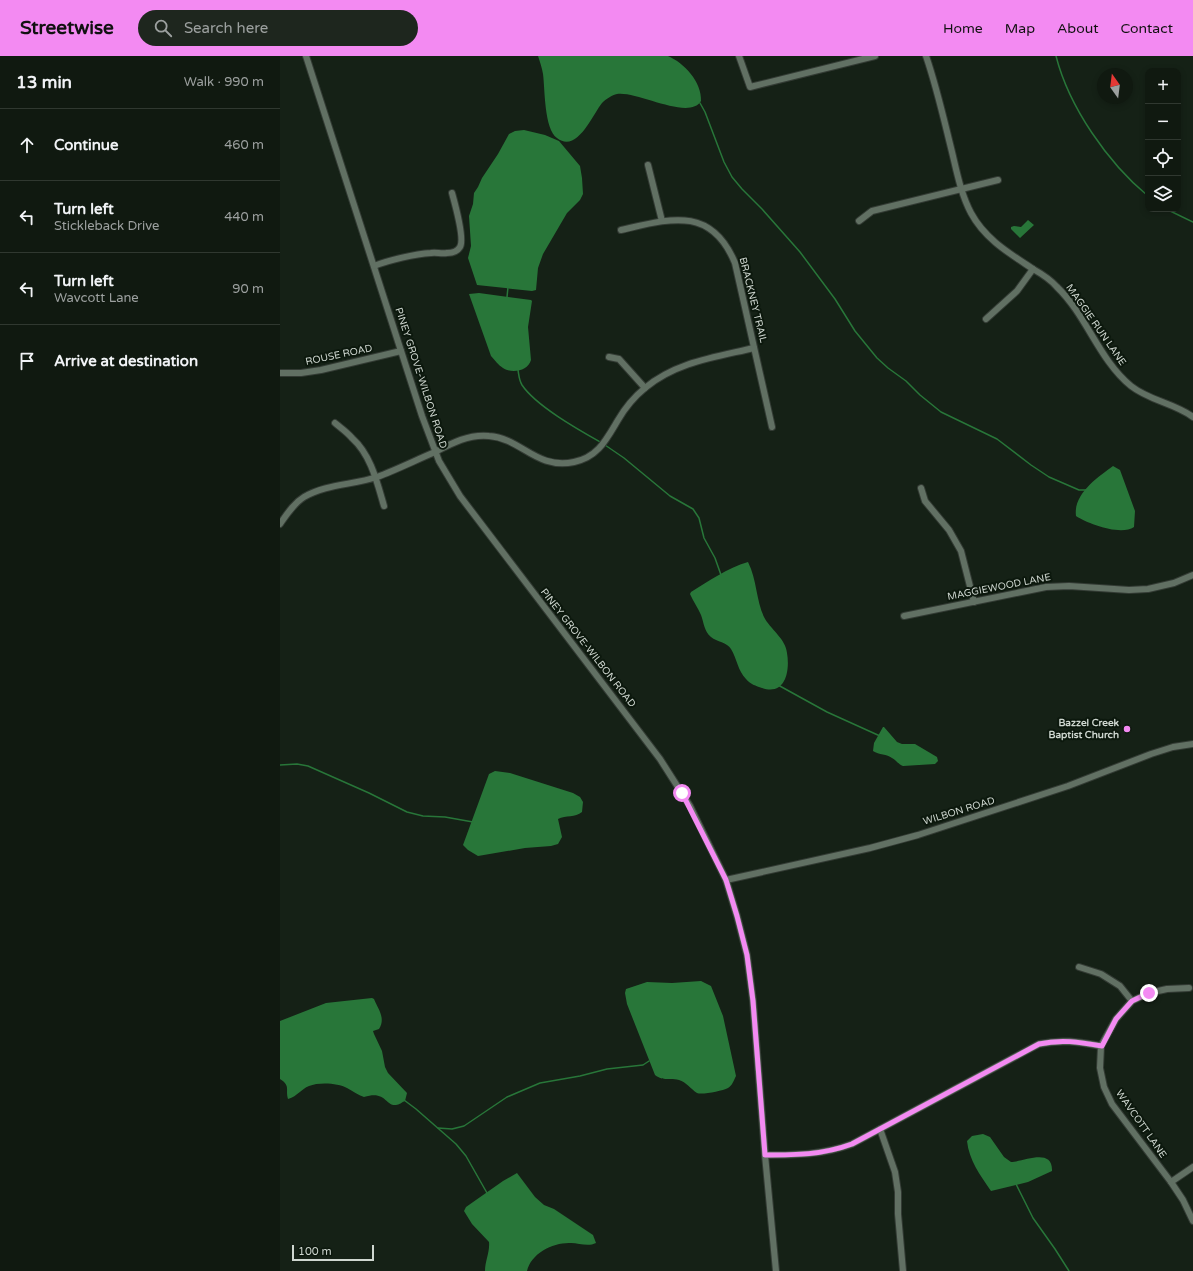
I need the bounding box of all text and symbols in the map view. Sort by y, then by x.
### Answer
search box [138,10,418,46]
text: Streetwise [20,17,114,39]
icon: search [152,17,174,39]
text: Search here [184,19,268,37]
text: Home [943,20,983,37]
text: Map [1005,20,1035,37]
text: About [1057,20,1099,37]
text: Contact [1121,20,1173,37]
north arrow [1097,68,1133,104]
map controls [1145,68,1181,212]
button: + [1145,68,1181,104]
text: 13 min [16,72,72,93]
text: Walk · 990 m [184,74,264,90]
button: − [1145,104,1181,140]
icon: ahead [16,134,38,156]
text: Continue [54,136,118,154]
text: 460 m [224,137,264,153]
button: locate [1145,140,1181,176]
button: layers [1145,176,1181,212]
text: Turn left [54,200,114,218]
icon: left [16,206,38,228]
text: 440 m [224,209,264,225]
text: Stickleback Drive [54,218,159,234]
street label: BRACKNEY TRAIL [737,256,769,344]
text: Turn left [54,272,114,290]
icon: left [16,278,38,300]
text: 90 m [232,281,264,297]
street label: MAGGIE RUN LANE [1063,282,1129,368]
text: Wavcott Lane [54,290,139,306]
street label: PINEY GROVE-WILBON ROAD [393,306,449,450]
street label: ROUSE ROAD [304,342,374,368]
icon: arrive [16,350,38,372]
text: Arrive at destination [54,352,198,370]
street label: MAGGIEWOOD LANE [946,571,1052,603]
street label: PINEY GROVE-WILBON ROAD [538,586,638,710]
place label: Bazzel Creek Baptist Church [1049,717,1120,741]
marker: Bazzel Creek Baptist Church [1122,724,1132,734]
route start [673,784,691,802]
street label: WILBON ROAD [922,794,996,828]
route end [1140,984,1158,1002]
street label: WAVCOTT LANE [1113,1087,1169,1161]
scale bar [292,1243,374,1262]
text: 100 m [298,1245,332,1258]

